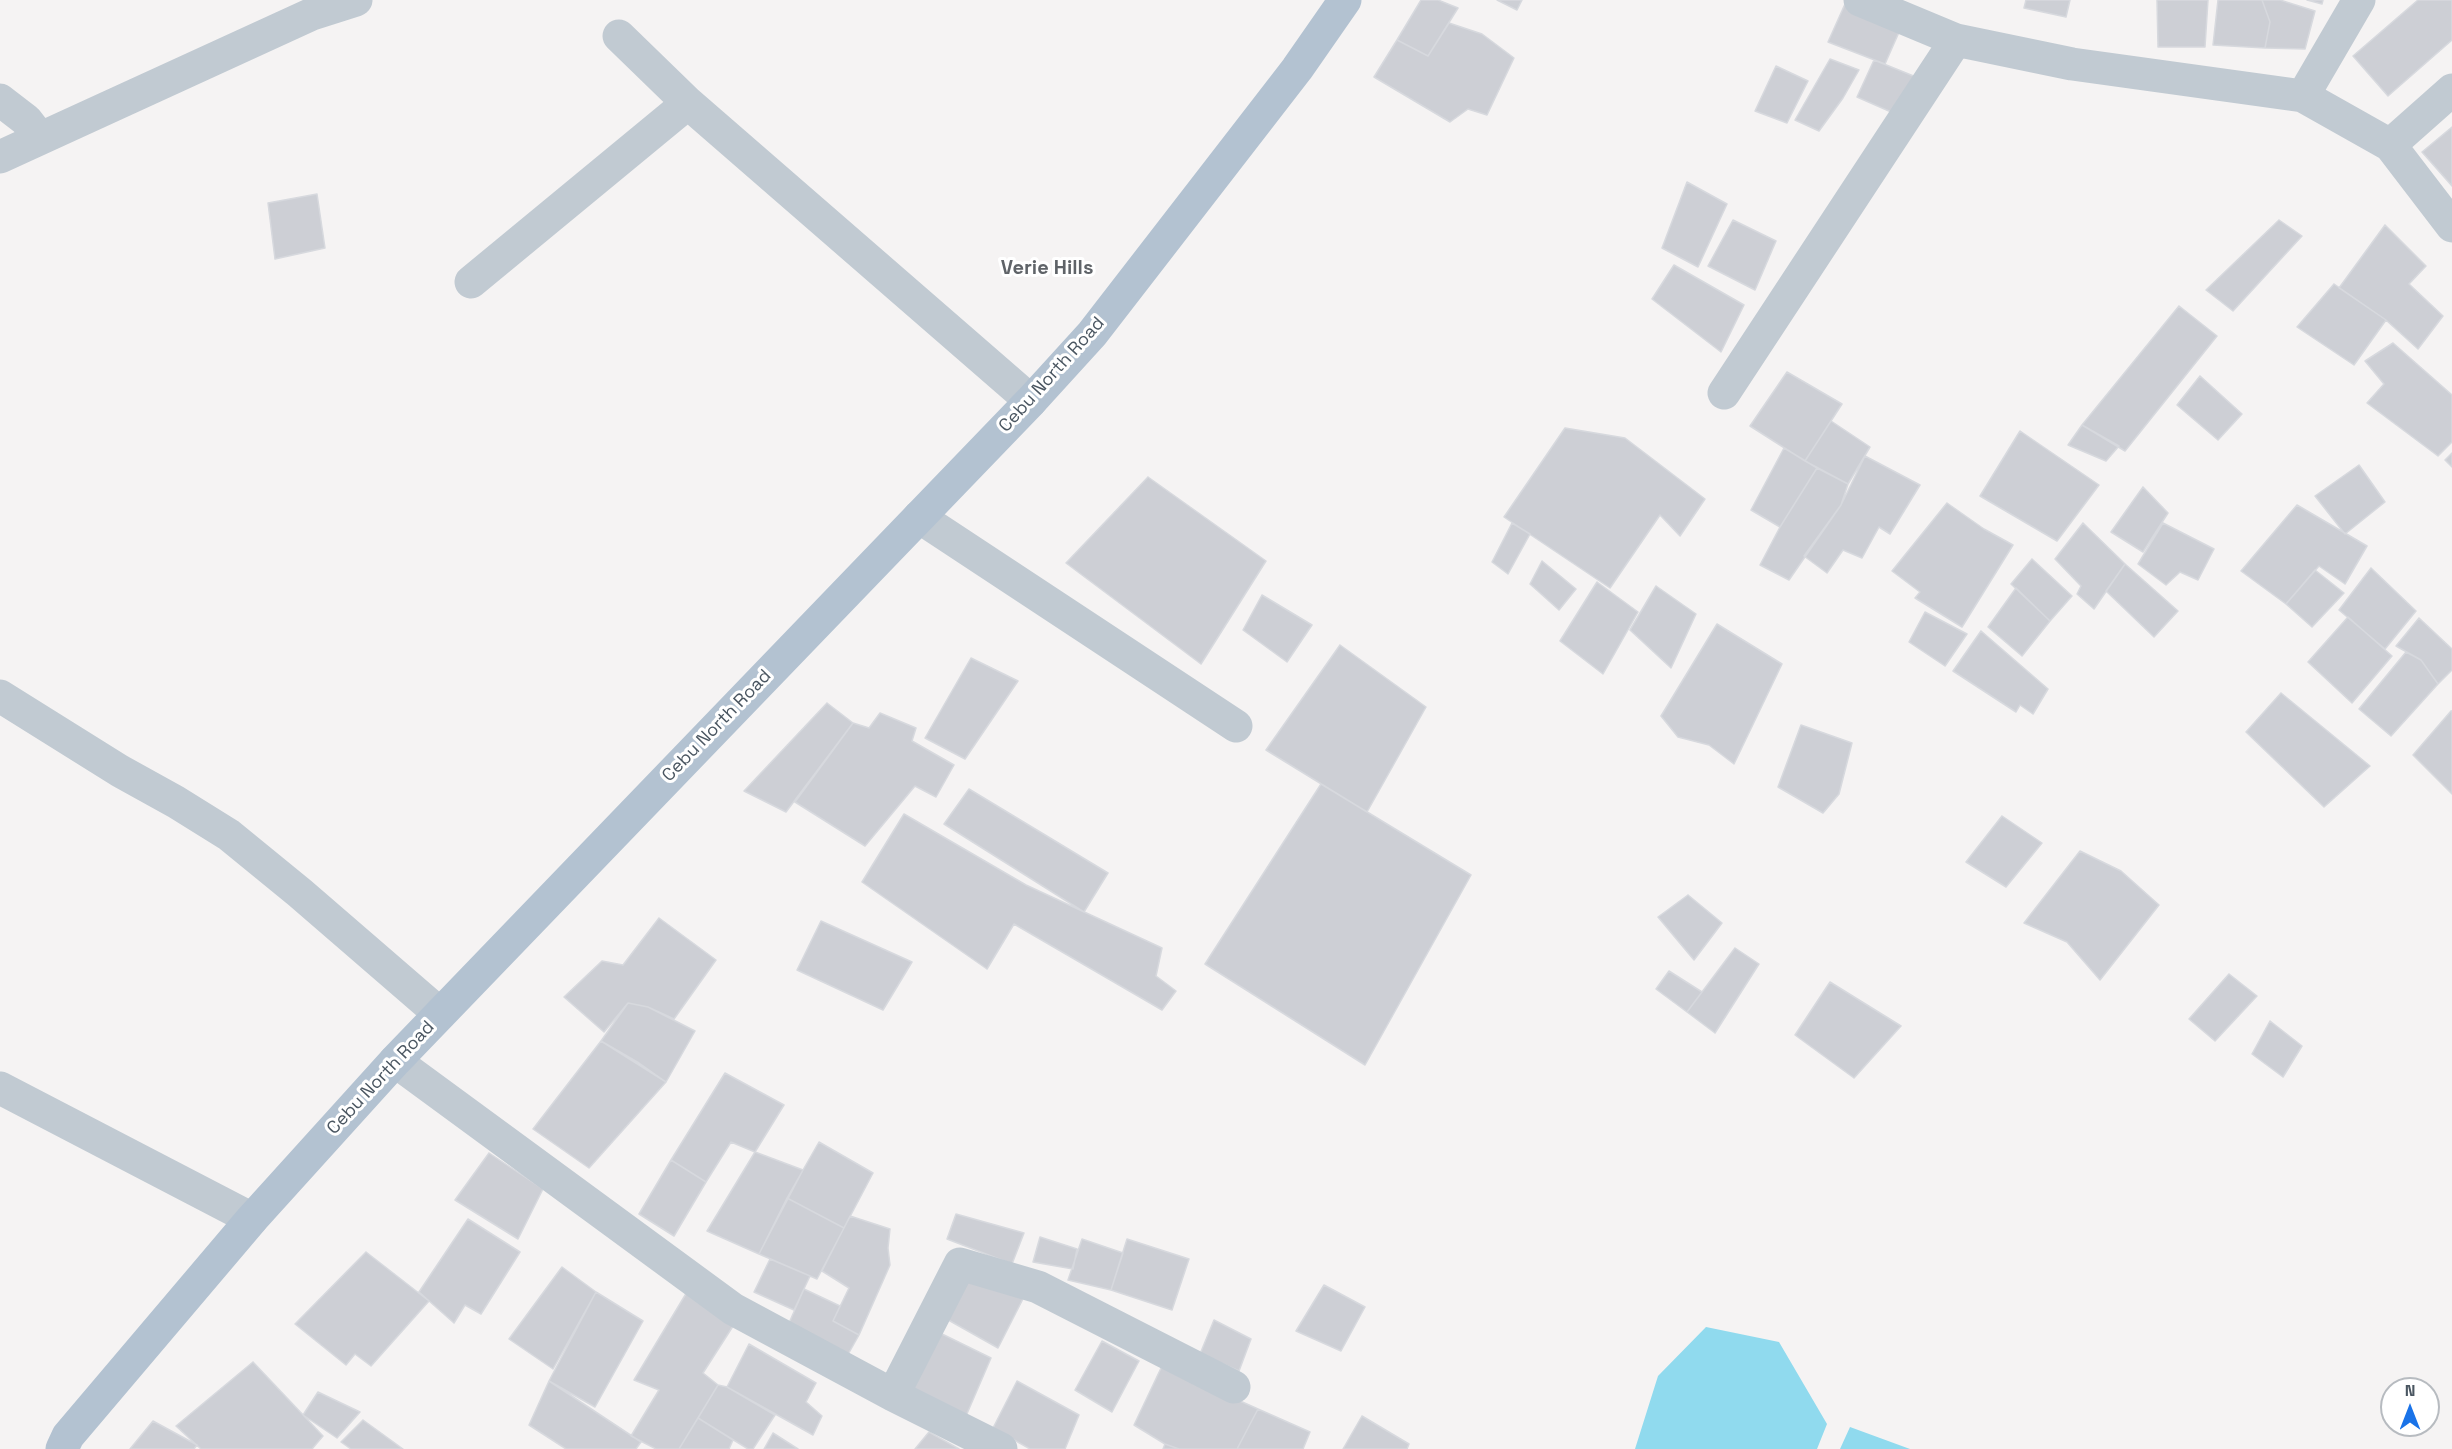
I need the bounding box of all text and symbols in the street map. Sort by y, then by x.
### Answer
district label: Verie Hills [1001,257,1093,281]
street label: Cebu North Road [995,313,1109,437]
street label: Cebu North Road [658,665,776,787]
street label: Cebu North Road [323,1017,439,1139]
north arrow [2380,1377,2440,1437]
text: N [2405,1380,2415,1401]

